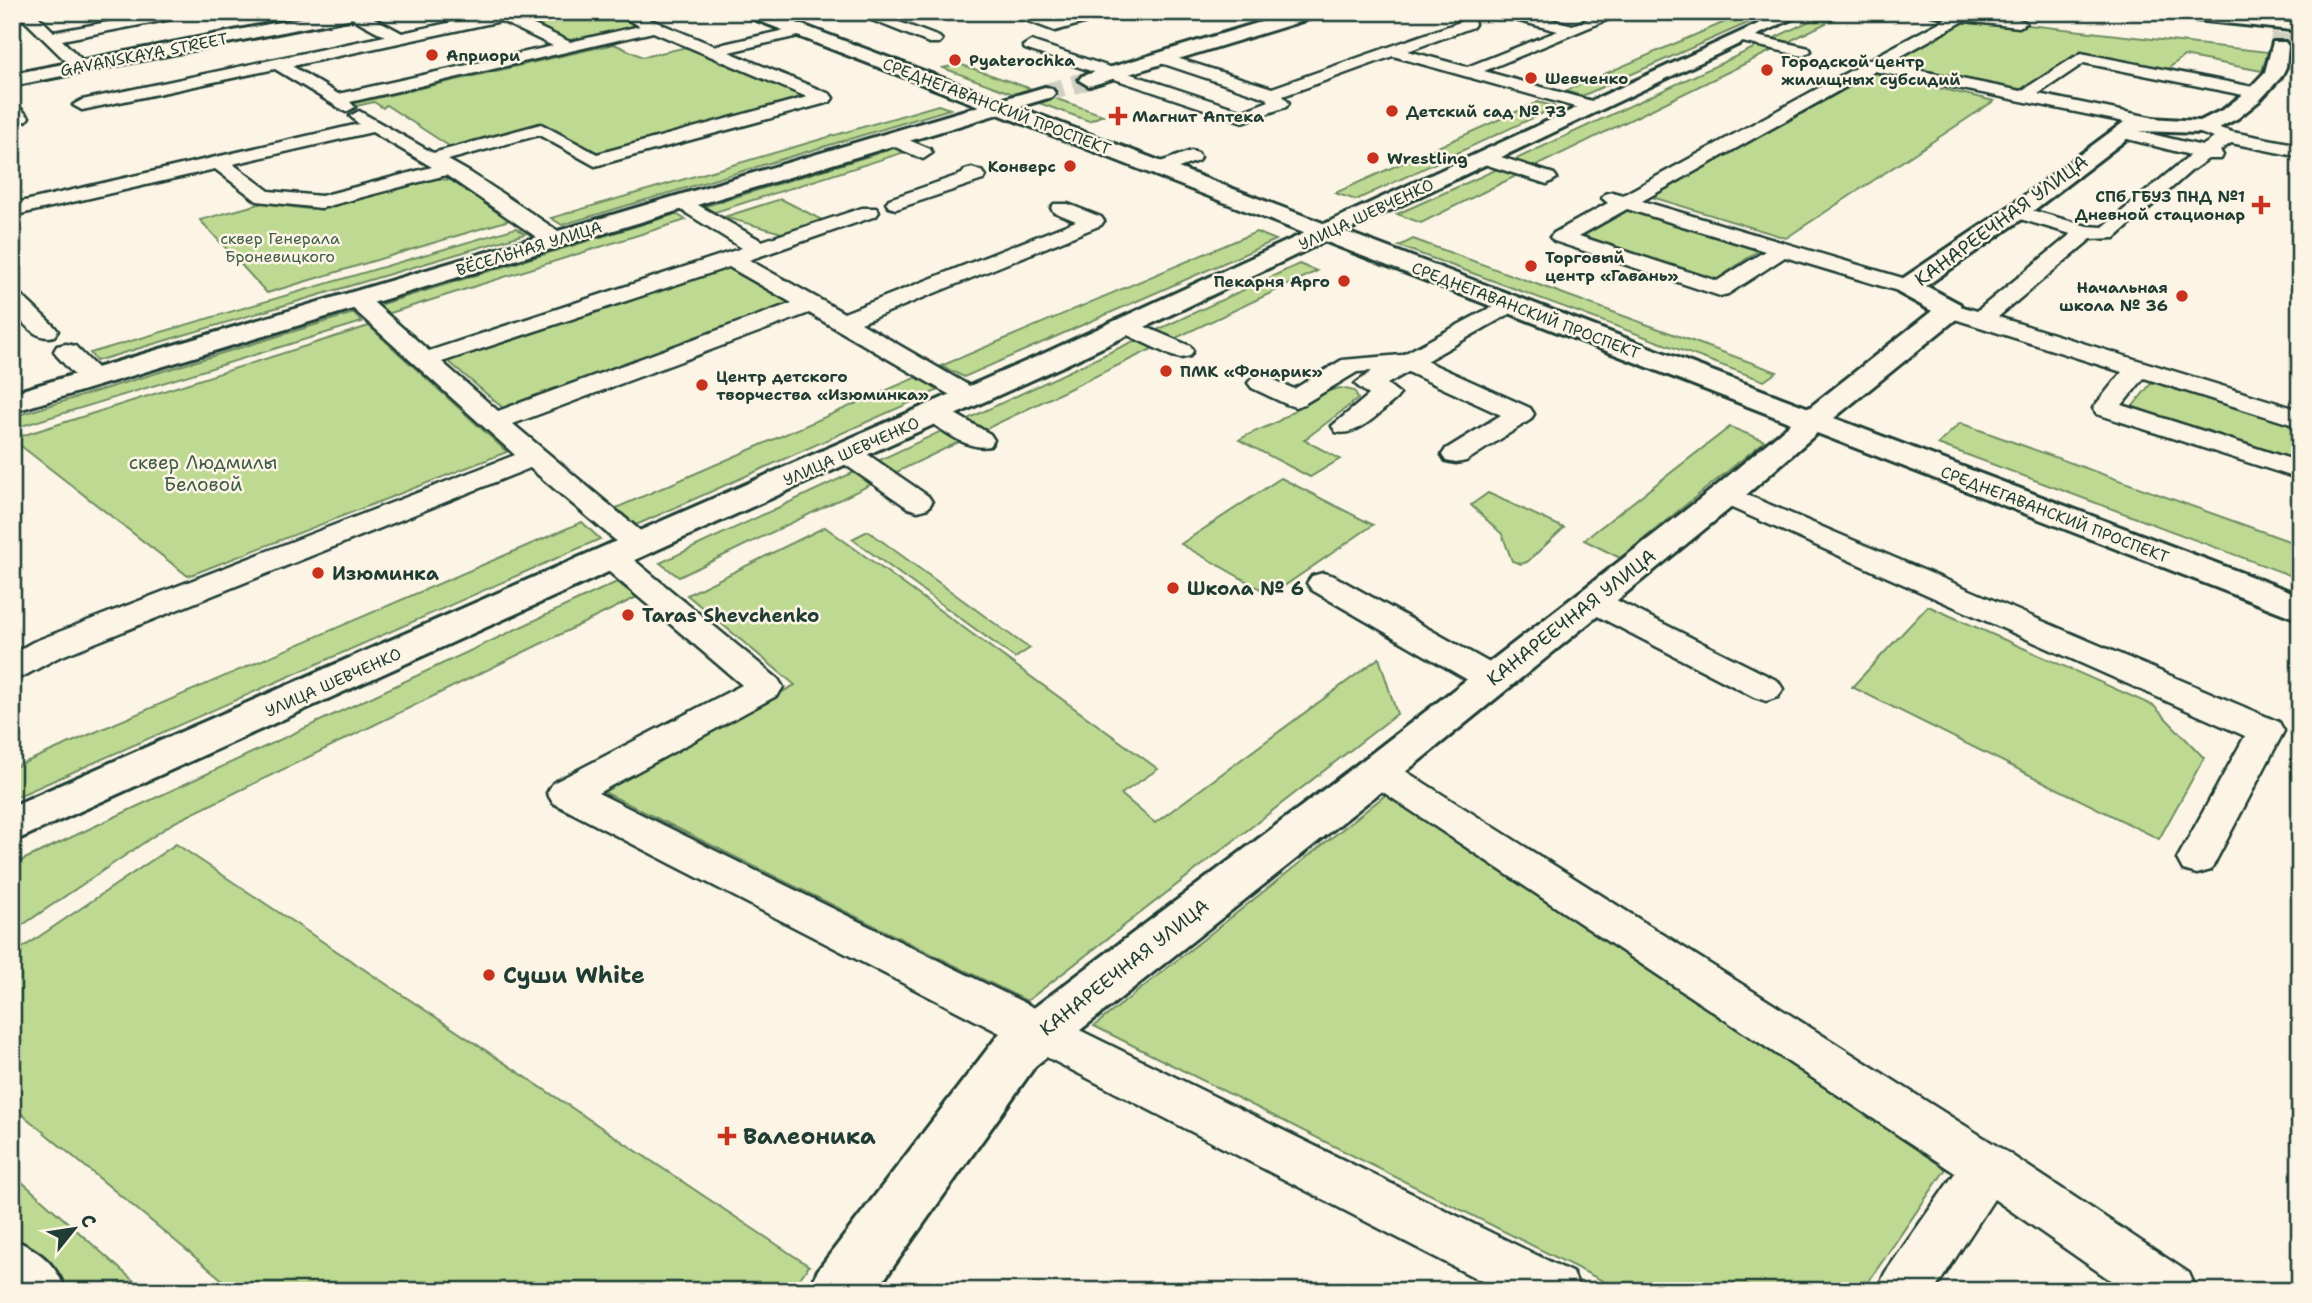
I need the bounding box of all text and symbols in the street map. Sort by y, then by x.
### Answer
street label: GAVANSKAYA STREET [58,28,230,81]
place label: Априори [446,45,520,66]
marker: Априори [424,47,440,63]
place label: Pyaterochka [969,50,1075,71]
place label: Городской центр жилищных субсидий [1781,51,1960,90]
marker: Pyaterochka [947,52,963,68]
street label: СРЕДНЕГАВАНСКИЙ ПРОСПЕКТ [880,53,1114,160]
marker: Городской центр жилищных субсидий [1759,62,1775,78]
place label: Шевченко [1545,68,1629,89]
marker: Шевченко [1523,70,1539,86]
place label: Детский сад № 73 [1406,101,1566,122]
marker: Детский сад № 73 [1384,103,1400,119]
place label: Магнит Аптека [1132,106,1264,127]
marker: Магнит Аптека [1110,108,1126,124]
place label: Wrestling [1387,148,1468,169]
street label: КАНАРЕЕЧНАЯ УЛИЦА [1910,149,2093,292]
marker: Wrestling [1365,150,1381,166]
place label: Конверс [988,156,1056,177]
marker: Конверс [1062,158,1078,174]
street label: УЛИЦА ШЕВЧЕНКО [1295,174,1437,255]
place label: СПб ГБУЗ ПНД №1 Дневной стационар [2075,186,2245,225]
marker: СПб ГБУЗ ПНД №1 Дневной стационар [2251,195,2271,215]
street label: ВЁСЕЛЬНАЯ УЛИЦА [454,216,605,281]
park label: сквер Генерала Броневицкого [220,228,340,267]
place label: Торговый центр «Гавань» [1545,247,1679,286]
street label: СРЕДНЕГАВАНСКИЙ ПРОСПЕКТ [1409,257,1643,364]
marker: Торговый центр «Гавань» [1523,258,1539,274]
place label: Пекарня Арго [1214,271,1330,292]
marker: Пекарня Арго [1336,273,1352,289]
place label: Начальная школа № 36 [2059,277,2168,316]
marker: Начальная школа № 36 [2174,288,2190,304]
place label: ПМК «Фонарик» [1180,361,1323,382]
marker: ПМК «Фонарик» [1158,363,1174,379]
place label: Центр детского творчества «Изюминка» [716,366,929,405]
marker: Центр детского творчества «Изюминка» [694,377,710,393]
street label: УЛИЦА ШЕВЧЕНКО [780,412,922,491]
park label: сквер Людмилы Беловой [129,450,277,497]
street label: СРЕДНЕГАВАНСКИЙ ПРОСПЕКТ [1938,461,2172,568]
street label: КАНАРЕЕЧНАЯ УЛИЦА [1481,543,1661,691]
place label: Изюминка [332,561,439,586]
marker: Изюминка [310,565,326,581]
place label: Школа № 6 [1187,576,1304,601]
marker: Школа № 6 [1165,580,1181,596]
place label: Taras Shevchenko [642,603,819,628]
marker: Taras Shevchenko [620,607,636,623]
street label: УЛИЦА ШЕВЧЕНКО [262,643,404,722]
street label: КАНАРЕЕЧНАЯ УЛИЦА [1034,893,1214,1041]
place label: Суши White [503,960,645,990]
marker: Суши White [481,967,497,983]
place label: Валеоника [743,1121,876,1151]
marker: Валеоника [717,1126,737,1146]
north arrow [38,1194,108,1264]
text: С [75,1209,102,1232]

